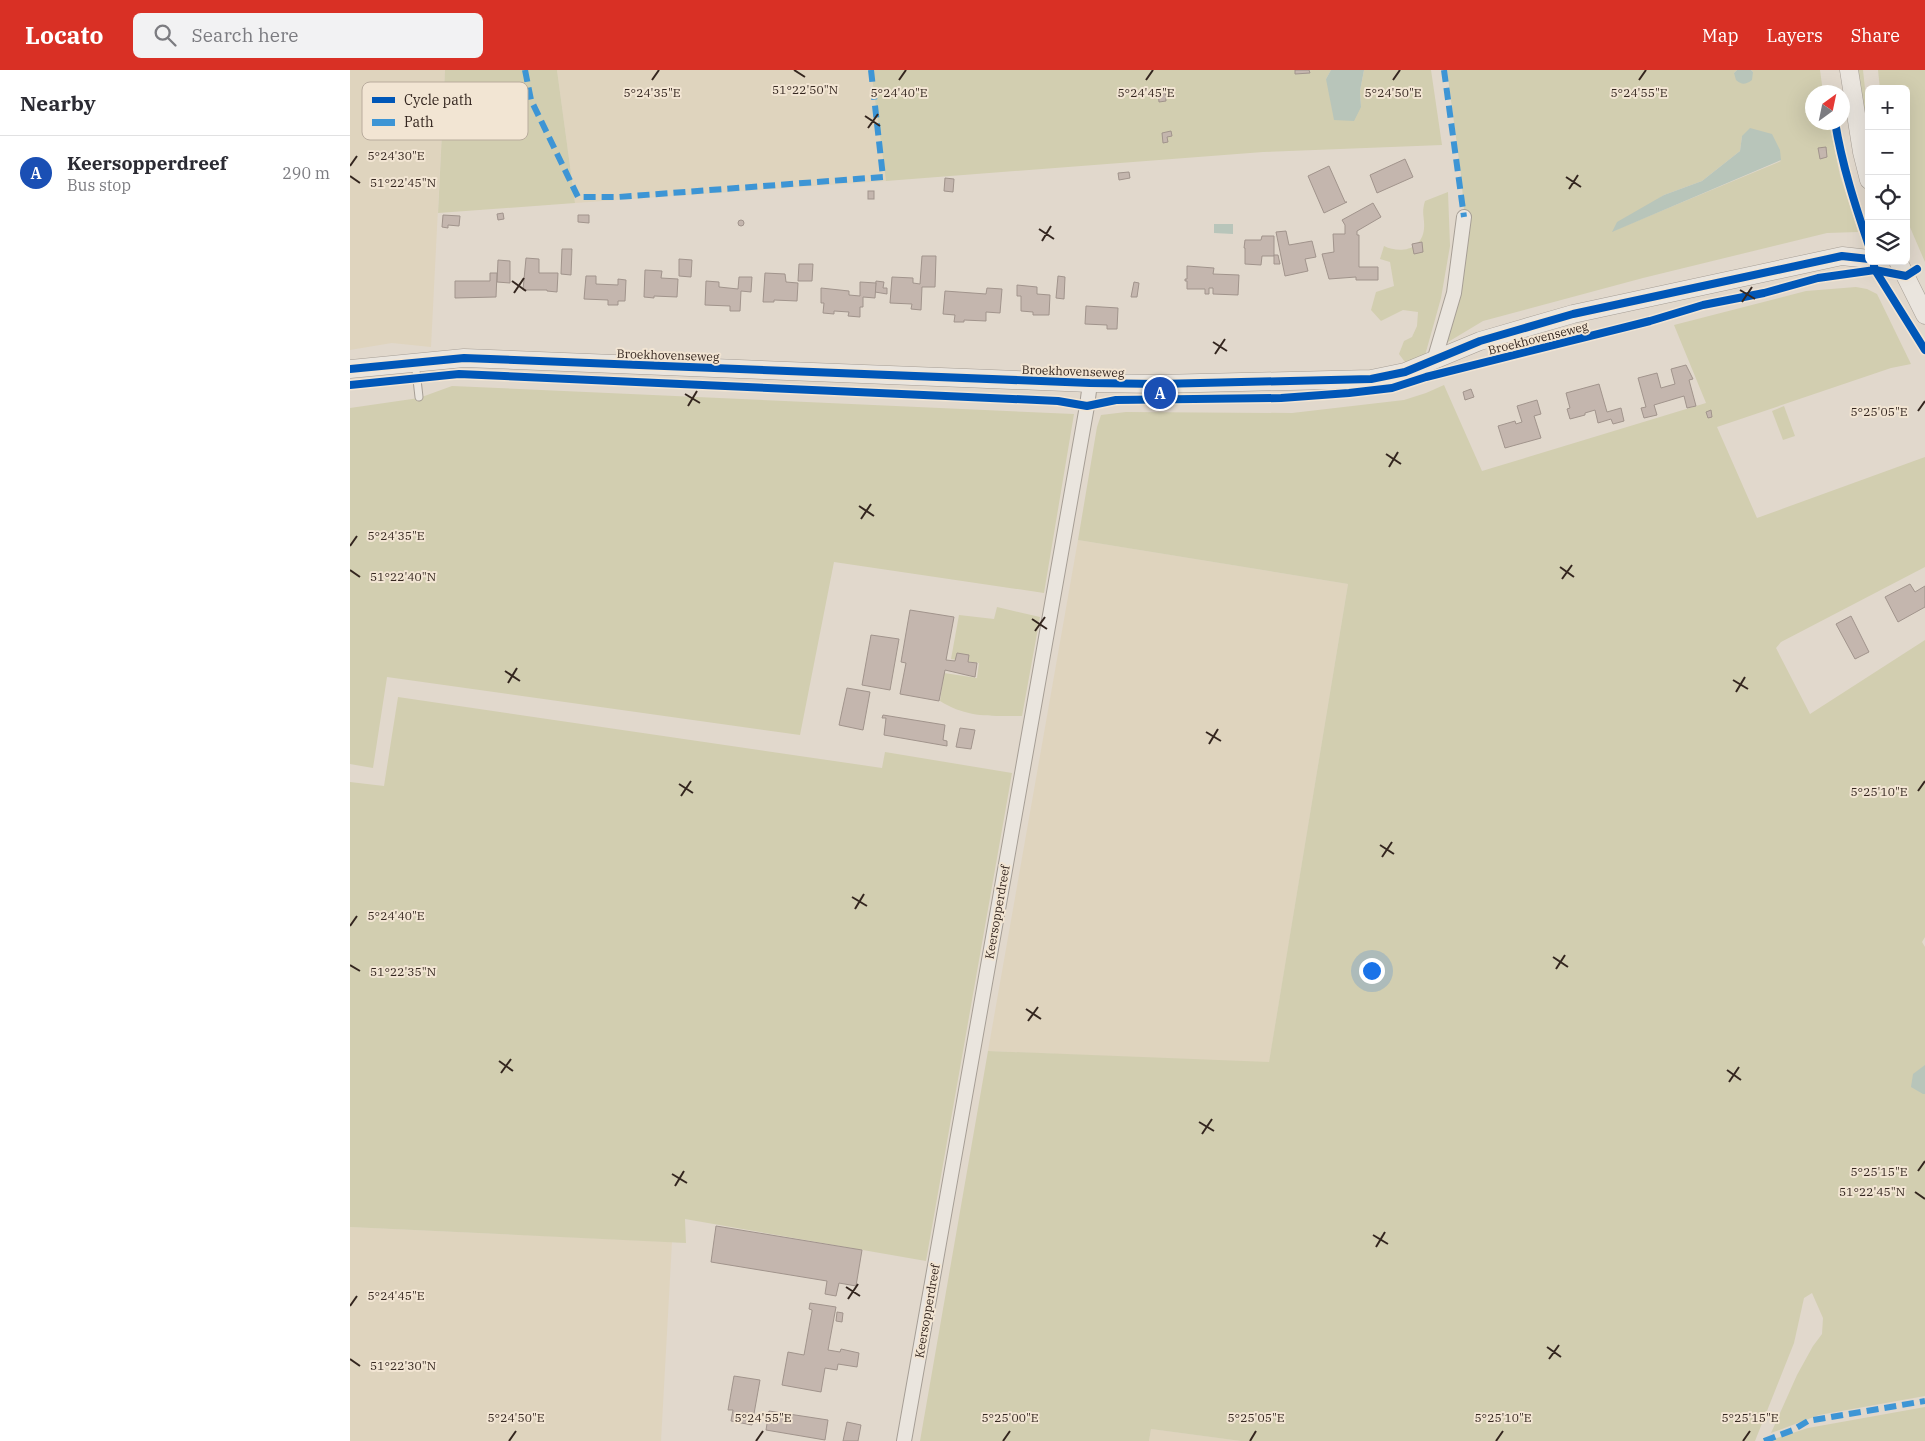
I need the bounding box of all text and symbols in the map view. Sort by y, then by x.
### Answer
search box [133,13,483,58]
text: Locato [25,19,103,51]
icon: search [151,21,179,49]
text: Search here [191,23,299,47]
text: Map [1702,24,1739,47]
text: Layers [1767,24,1823,47]
text: Share [1851,24,1900,47]
legend [362,82,528,140]
text: 51°22'50"N [772,82,838,97]
text: 5°24'35"E [623,85,681,100]
text: 5°24'40"E [870,85,928,100]
text: 5°24'45"E [1117,85,1175,100]
text: 5°24'50"E [1364,85,1422,100]
text: 5°24'55"E [1610,85,1668,100]
north arrow [1805,85,1850,130]
map controls [1865,85,1910,265]
button: + [1865,85,1910,130]
text: Nearby [20,89,96,117]
text: Cycle path [404,91,473,109]
text: Path [404,113,434,131]
button: − [1865,130,1910,175]
text: 5°24'30"E [367,148,425,163]
text: Keersopperdreef [67,151,227,175]
text: A [30,163,42,183]
text: 290 m [282,163,330,183]
text: Bus stop [67,175,131,195]
text: 51°22'45"N [370,175,436,190]
button: locate [1865,175,1910,220]
button: layers [1865,220,1910,265]
street label: Broekhovenseweg [1486,318,1590,358]
street label: Broekhovenseweg [616,346,720,364]
street label: Broekhovenseweg [1021,362,1125,380]
pin: A [1144,374,1176,412]
text: 5°25'05"E [1850,404,1908,419]
text: 5°24'35"E [367,528,425,543]
text: 51°22'40"N [370,569,436,584]
text: 5°25'10"E [1850,784,1908,799]
street label: Keersopperdreef [981,863,1013,960]
text: 5°24'40"E [367,908,425,923]
your location [1359,958,1385,984]
text: 51°22'35"N [370,964,436,979]
text: 5°25'15"E [1850,1164,1908,1179]
text: 51°22'45"N [1839,1184,1905,1199]
street label: Keersopperdreef [911,1262,943,1359]
text: 5°24'45"E [367,1288,425,1303]
text: 51°22'30"N [370,1358,436,1373]
text: 5°24'50"E [487,1410,545,1425]
text: 5°24'55"E [734,1410,792,1425]
text: 5°25'00"E [981,1410,1039,1425]
text: 5°25'05"E [1227,1410,1285,1425]
text: 5°25'10"E [1474,1410,1532,1425]
text: 5°25'15"E [1721,1410,1779,1425]

